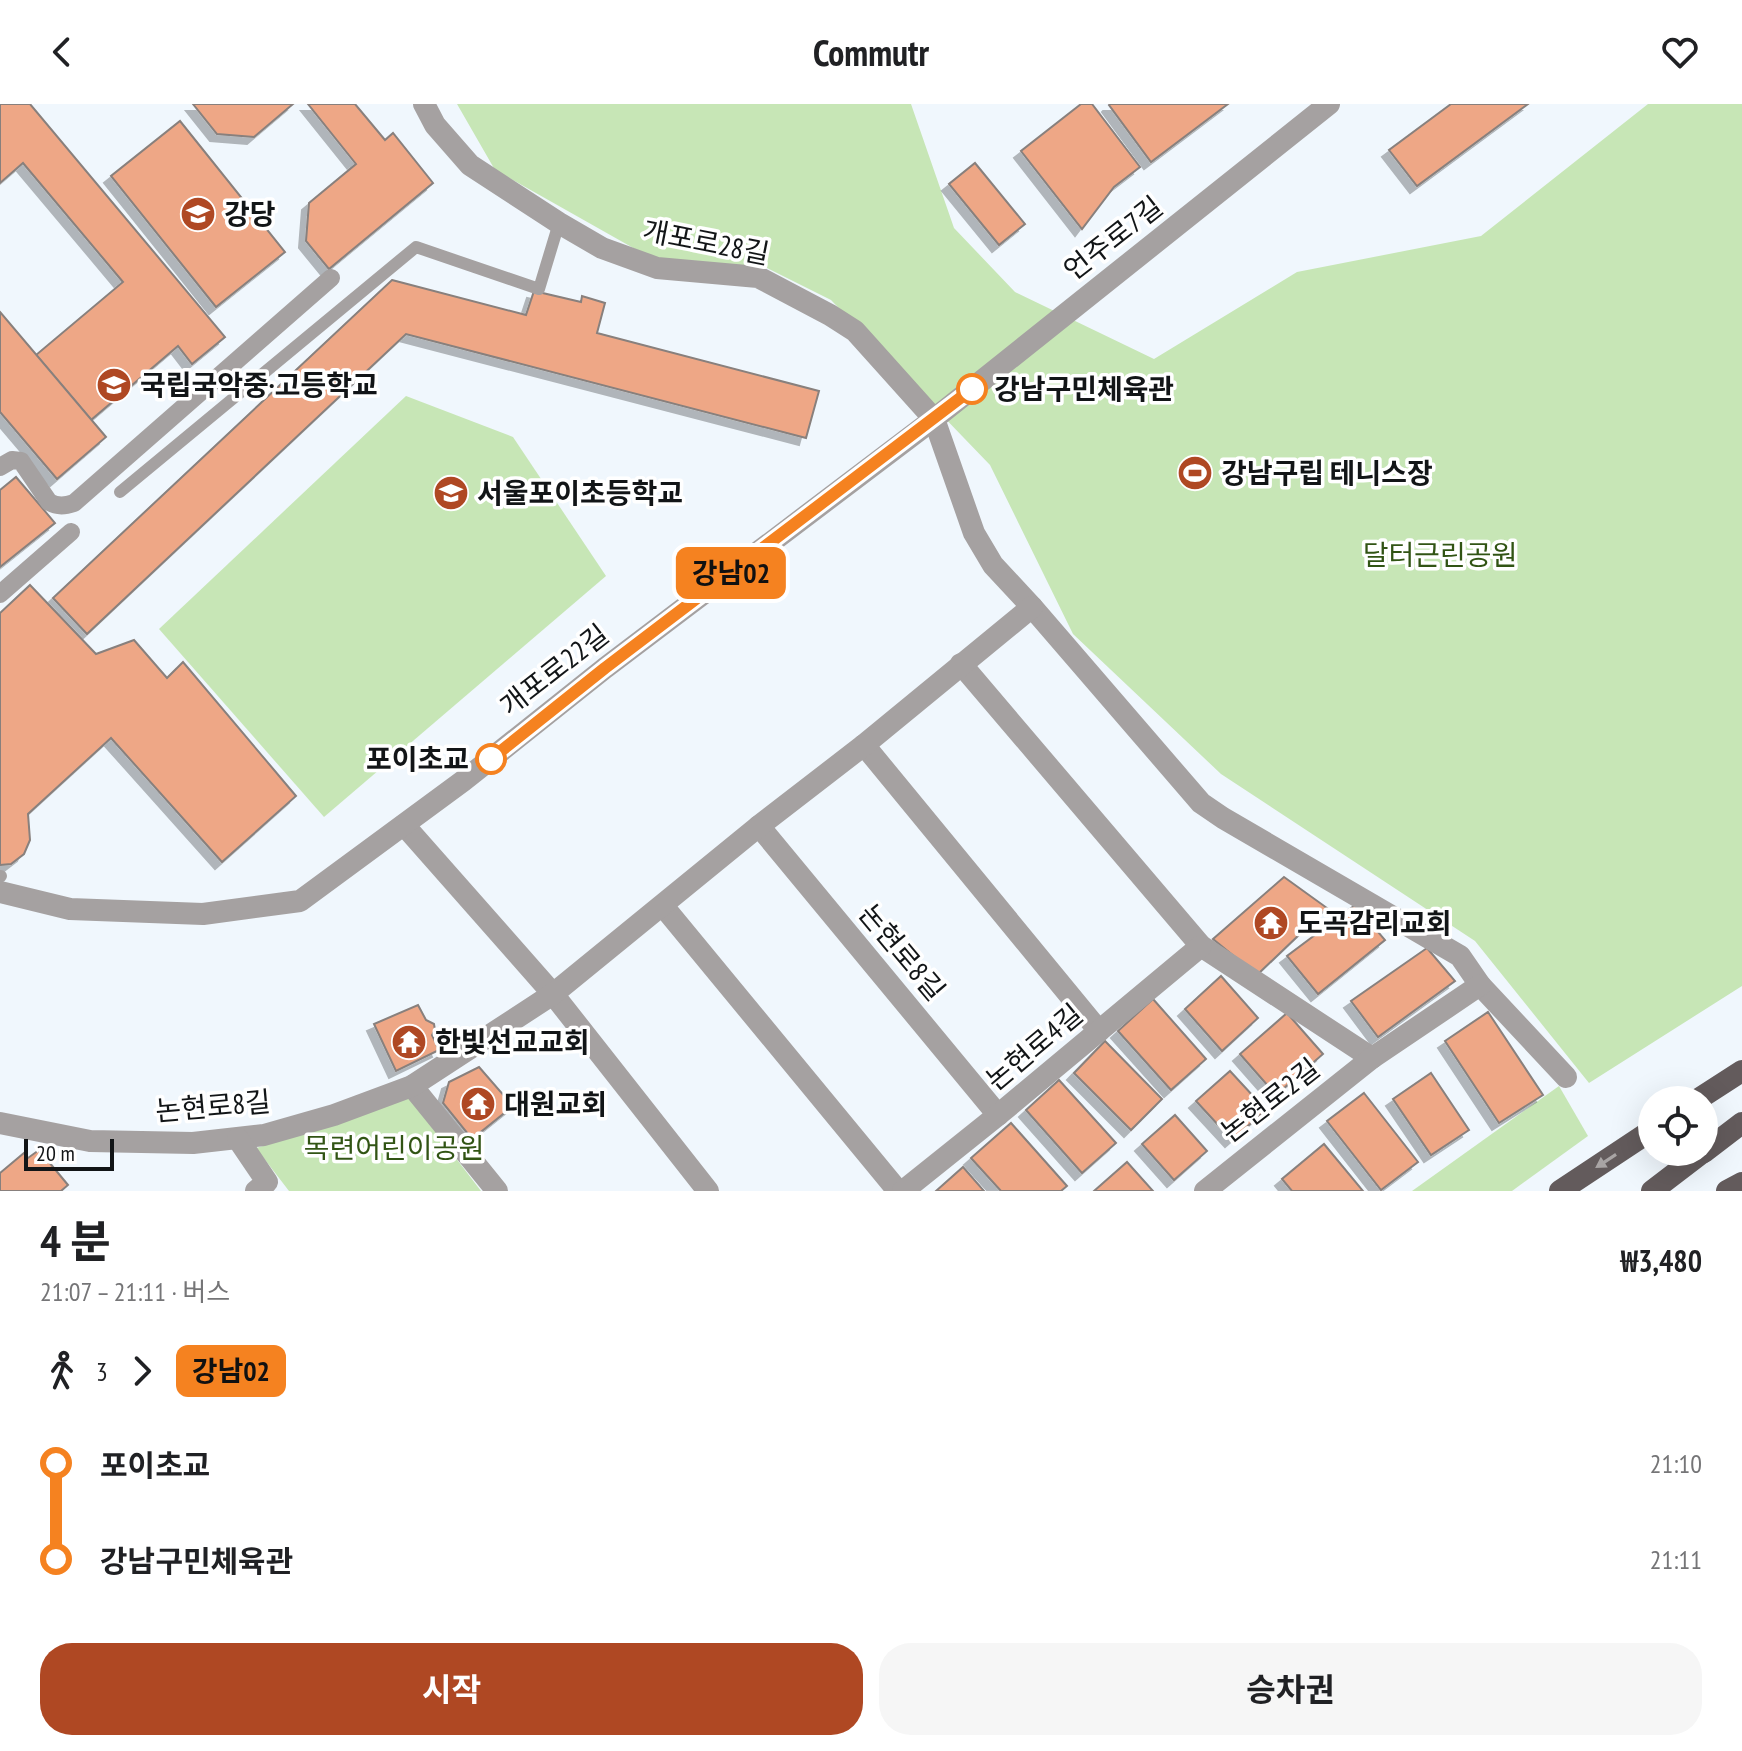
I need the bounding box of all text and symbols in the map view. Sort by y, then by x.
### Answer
text: Commutr [813,29,929,76]
icon: back [40,30,84,74]
icon: heart [1658,30,1702,74]
street label: 언주로7길 [1056,187,1170,288]
school or university icon: 강당 [179,195,217,233]
place label: 강당 [224,195,276,232]
street label: 개포로28길 [640,211,773,272]
school or university icon: 국립국악중·고등학교 [95,366,133,404]
place label: 국립국악중·고등학교 [140,366,378,403]
place label: 강남구민체육관 [994,370,1174,407]
marker: 강남구민체육관 [957,374,987,404]
sports icon: 강남구립 테니스장 [1176,454,1214,492]
place label: 강남구립 테니스장 [1221,454,1433,491]
school or university icon: 서울포이초등학교 [432,474,470,512]
place label: 서울포이초등학교 [477,474,683,511]
park label: 달터근린공원 [1363,536,1517,573]
line badge: 강남02 [675,547,787,599]
text: 강남02 [692,554,770,591]
street label: 개포로22길 [492,616,616,724]
place label: 포이초교 [366,740,469,777]
marker: 포이초교 [476,744,506,774]
street label: 논현로8길 [851,895,954,1008]
temple icon: 도곡감리교회 [1252,904,1290,942]
place label: 도곡감리교회 [1297,904,1452,941]
street label: 논현로4길 [977,995,1090,1098]
temple icon: 한빛선교교회 [390,1023,428,1061]
place label: 한빛선교교회 [435,1023,590,1060]
street label: 논현로2길 [1213,1049,1327,1150]
street label: 논현로8길 [154,1082,272,1129]
temple icon: 대원교회 [459,1085,497,1123]
place label: 대원교회 [504,1085,607,1122]
map controls [1638,1086,1718,1166]
button: locate [1638,1086,1718,1166]
park label: 목련어린이공원 [304,1129,484,1166]
scale bar [24,1135,114,1171]
text: 20 m [36,1139,75,1167]
one-way arrow [1595,1153,1617,1167]
text: 4 분 [40,1212,111,1269]
text: ₩3,480 [1620,1241,1702,1280]
text: 21:07 – 21:11 · 버스 [40,1275,230,1308]
icon: walk [40,1349,84,1393]
icon: forward [120,1349,164,1393]
text: 강남02 [192,1352,270,1389]
text: 3 [96,1355,108,1388]
text: 포이초교 [100,1445,210,1484]
text: 21:10 [1650,1447,1702,1480]
text: 강남구민체육관 [100,1541,293,1580]
text: 21:11 [1650,1543,1702,1576]
button: 시작 [40,1643,863,1735]
button: 승차권 [879,1643,1702,1735]

